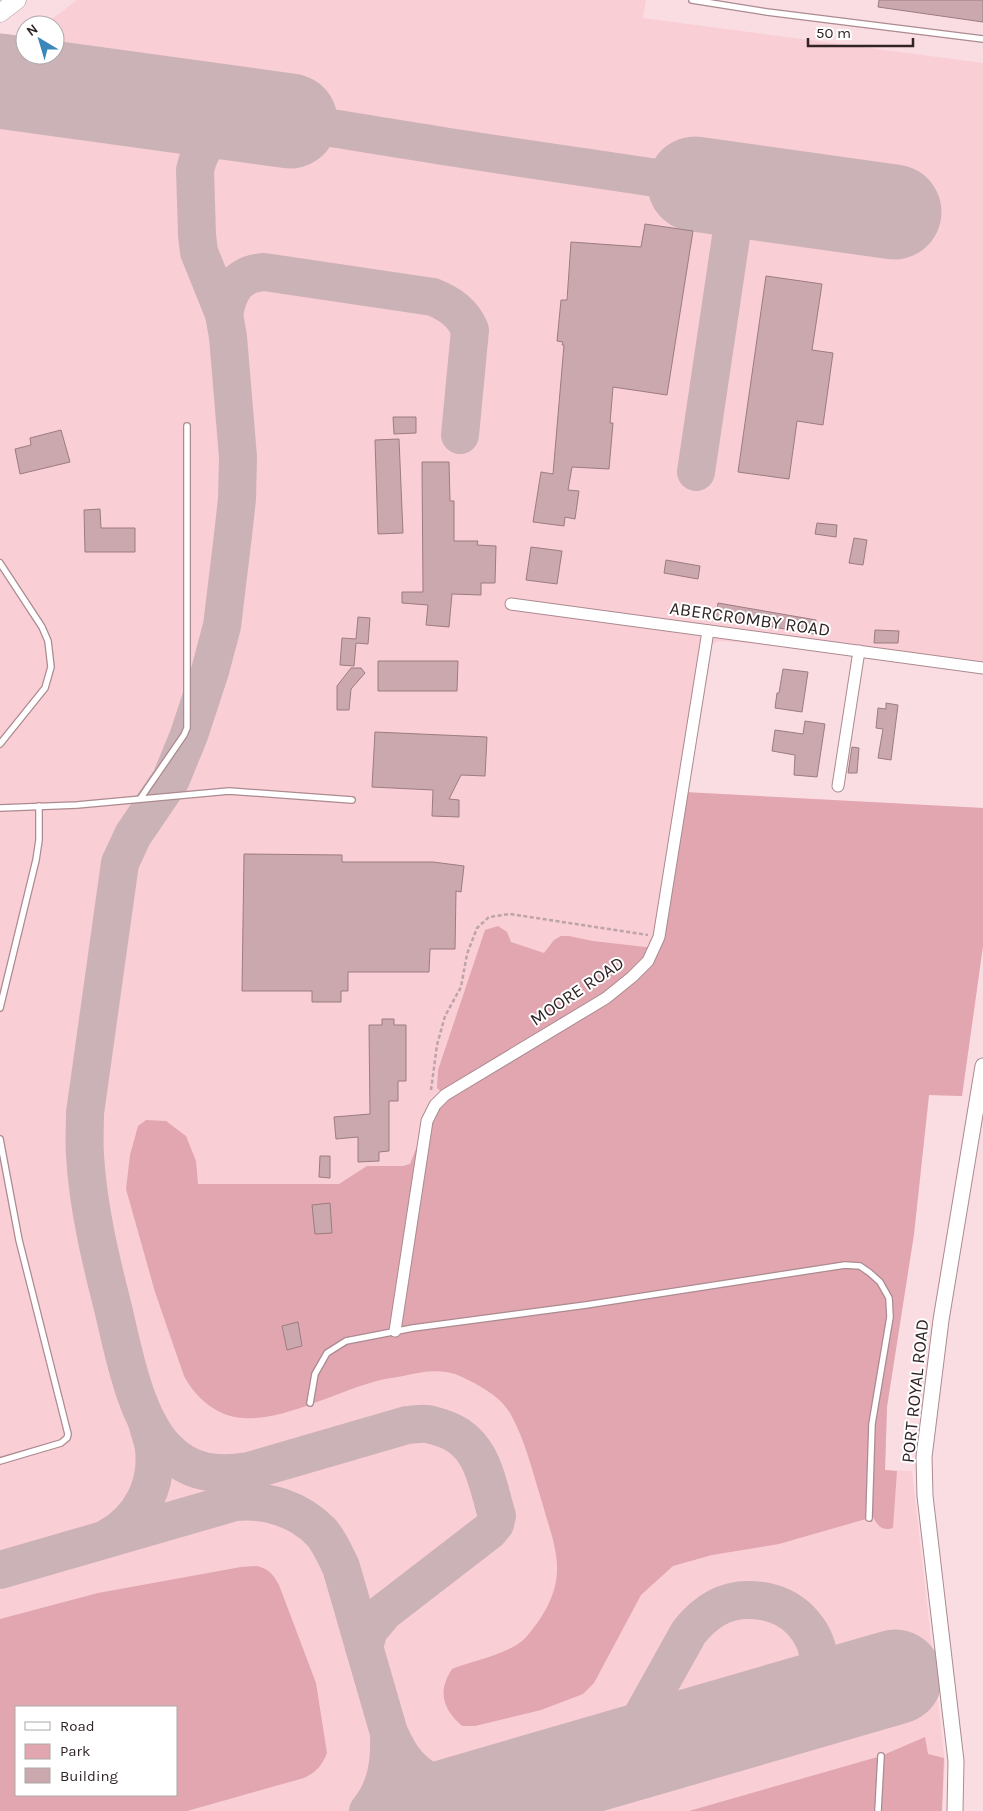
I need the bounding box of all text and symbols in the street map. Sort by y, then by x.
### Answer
north arrow [15,15,65,65]
scale bar [808,15,913,47]
text: N [23,20,41,40]
text: 50 m [816,24,851,42]
street label: ABERCROMBY ROAD [668,597,832,641]
street label: MOORE ROAD [526,951,628,1031]
street label: PORT ROYAL ROAD [896,1318,934,1464]
legend [15,1706,178,1796]
text: Road [60,1717,95,1735]
text: Park [60,1742,90,1760]
text: Building [60,1767,118,1785]

